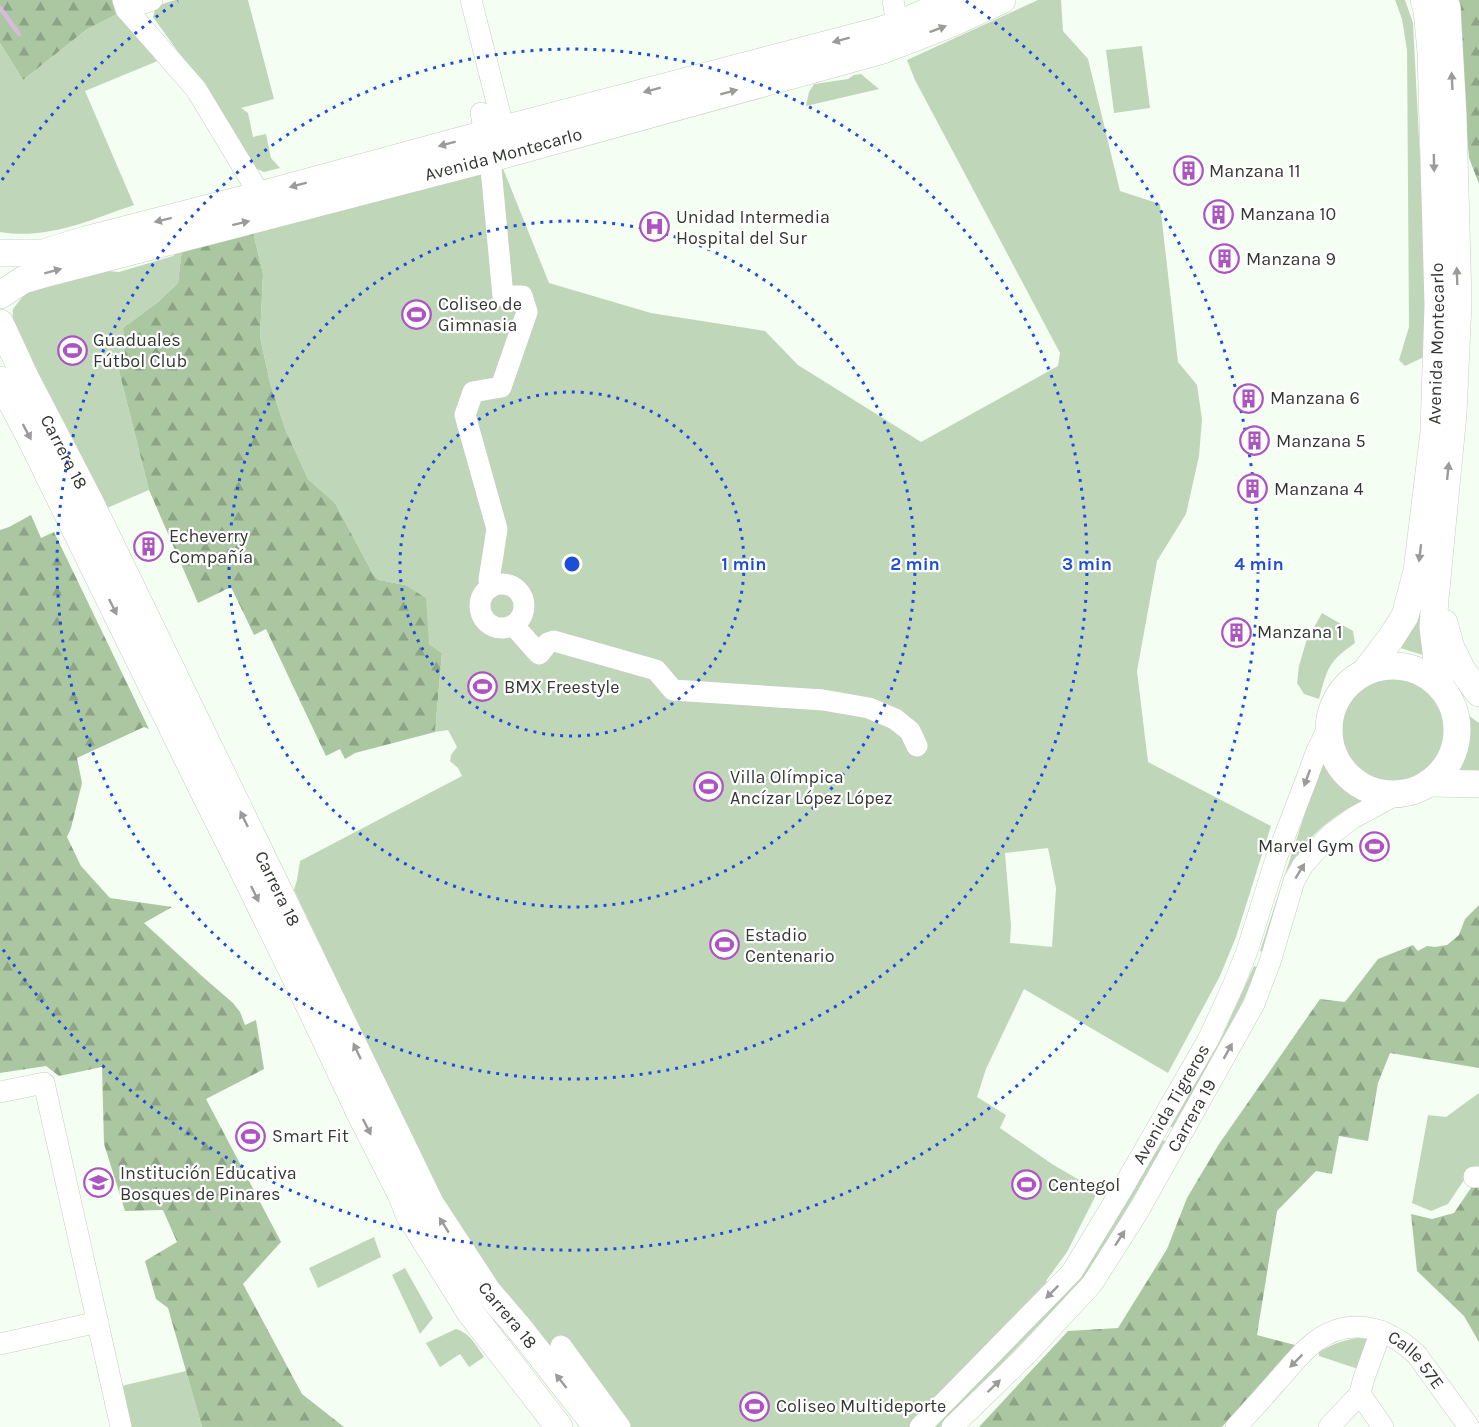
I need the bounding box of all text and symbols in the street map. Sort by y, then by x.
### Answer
one-way arrow [929,24,947,33]
one-way arrow [832,36,850,46]
one-way arrow [1447,71,1456,90]
one-way arrow [643,85,661,95]
one-way arrow [720,87,738,97]
street label: Avenida Montecarlo [422,123,584,186]
one-way arrow [438,140,456,150]
one-way arrow [1429,153,1439,172]
building icon: Manzana 11 [1172,155,1204,187]
place label: Manzana 11 [1209,160,1300,182]
one-way arrow [289,180,307,190]
building icon: Manzana 10 [1203,198,1235,230]
place label: Manzana 10 [1240,203,1336,225]
place label: Unidad Intermedia Hospital del Sur [676,206,830,249]
hospital icon: Unidad Intermedia Hospital del Sur [639,211,671,243]
one-way arrow [154,215,172,225]
one-way arrow [232,217,251,227]
building icon: Manzana 9 [1209,243,1241,275]
place label: Manzana 9 [1246,248,1336,270]
street label: Avenida Montecarlo [1423,262,1449,425]
one-way arrow [44,266,62,275]
one-way arrow [1452,266,1462,285]
place label: Coliseo de Gimnasia [438,293,522,336]
sports icon: Coliseo de Gimnasia [401,298,433,330]
place label: Guaduales Fútbol Club [93,329,187,372]
sports icon: Guaduales Fútbol Club [56,334,88,366]
building icon: Manzana 6 [1233,382,1265,414]
place label: Manzana 6 [1270,387,1360,409]
street label: Carrera 18 [36,411,92,493]
one-way arrow [22,423,32,440]
building icon: Manzana 5 [1239,425,1271,457]
place label: Manzana 5 [1276,430,1366,452]
one-way arrow [1443,461,1453,480]
building icon: Manzana 4 [1237,473,1269,505]
place label: Manzana 4 [1274,478,1364,500]
place label: Echeverry Compañía [169,525,253,568]
building icon: Echeverry Compañía [132,530,164,562]
one-way arrow [1415,544,1424,563]
text: 1 min [721,553,767,575]
text: 2 min [890,553,940,575]
text: 3 min [1062,553,1112,575]
text: 4 min [1234,553,1284,575]
centre of rings [562,554,582,574]
one-way arrow [108,598,118,615]
building icon: Manzana 1 [1220,616,1252,648]
place label: Manzana 1 [1257,621,1342,643]
sports icon: BMX Freestyle [467,671,499,703]
place label: BMX Freestyle [504,676,620,698]
place label: Villa Olímpica Ancízar López López [730,766,892,809]
one-way arrow [1302,769,1312,787]
sports icon: Villa Olímpica Ancízar López López [693,771,725,803]
one-way arrow [239,810,249,828]
sports icon: Marvel Gym [1359,830,1391,862]
place label: Marvel Gym [1258,835,1354,857]
street label: Carrera 18 [250,847,305,930]
one-way arrow [1294,863,1305,879]
one-way arrow [251,886,260,903]
place label: Estadio Centenario [745,924,835,967]
sports icon: Estadio Centenario [708,929,740,961]
street label: Avenida Tigreros [1128,1040,1214,1168]
one-way arrow [353,1042,362,1059]
one-way arrow [1223,1043,1233,1060]
street label: Carrera 19 [1163,1075,1221,1156]
one-way arrow [362,1119,372,1136]
sports icon: Smart Fit [235,1120,267,1152]
place label: Smart Fit [272,1125,349,1147]
place label: Institución Educativa Bosques de Pinares [120,1162,297,1205]
school or university icon: Institución Educativa Bosques de Pinares [83,1167,115,1199]
sports icon: Centegol [1011,1169,1043,1201]
place label: Centegol [1048,1174,1120,1196]
one-way arrow [439,1217,450,1233]
one-way arrow [1115,1230,1126,1247]
street label: Carrera 18 [473,1277,542,1353]
one-way arrow [1045,1284,1059,1298]
street label: Calle 57E [1384,1326,1449,1393]
one-way arrow [1289,1354,1303,1369]
one-way arrow [554,1373,567,1389]
one-way arrow [987,1379,1002,1393]
sports icon: Coliseo Multideporte [739,1390,771,1422]
place label: Coliseo Multideporte [776,1395,946,1417]

